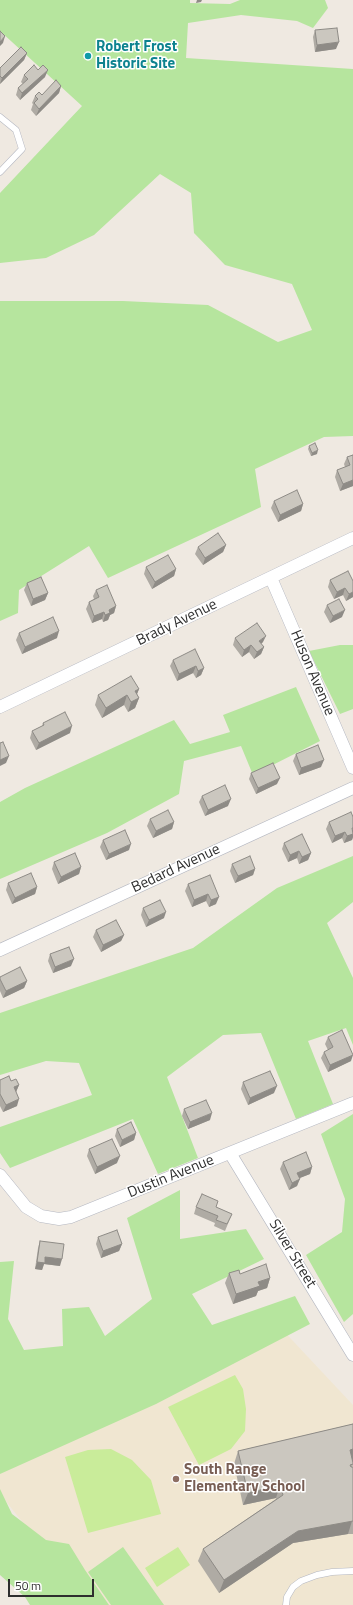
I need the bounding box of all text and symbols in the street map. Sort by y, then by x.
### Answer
place label: Robert Frost Historic Site [96,38,177,73]
marker: Robert Frost Historic Site [83,51,93,61]
street label: Brady Avenue [134,596,220,650]
street label: Huson Avenue [286,627,338,719]
street label: Bedard Avenue [129,841,223,897]
street label: Dustin Avenue [125,1152,217,1202]
street label: Silver Street [265,1216,319,1292]
place label: South Range Elementary School [184,1461,305,1496]
marker: South Range Elementary School [171,1474,181,1484]
scale bar [10,1571,96,1597]
text: 50 m [15,1576,41,1595]

